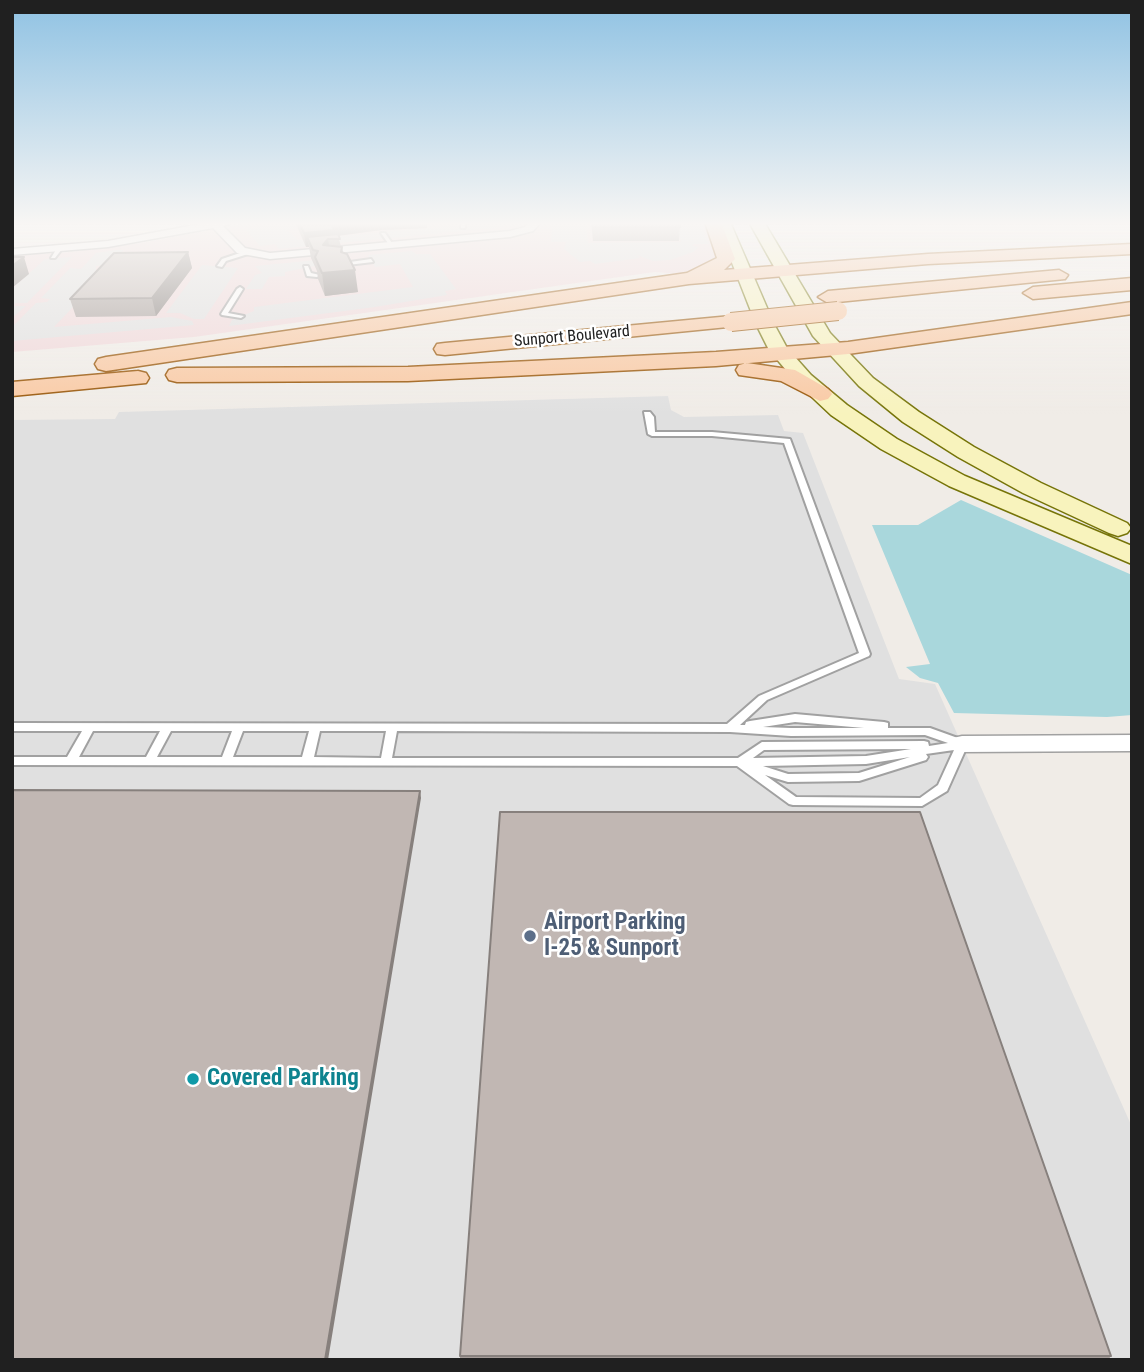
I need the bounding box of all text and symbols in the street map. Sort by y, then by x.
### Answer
street label: Sunport Boulevard [513,322,631,352]
place label: Airport Parking I-25 & Sunport [544,909,686,963]
marker: Airport Parking I-25 & Sunport [522,928,538,944]
place label: Covered Parking [207,1065,359,1093]
marker: Covered Parking [185,1071,201,1087]

